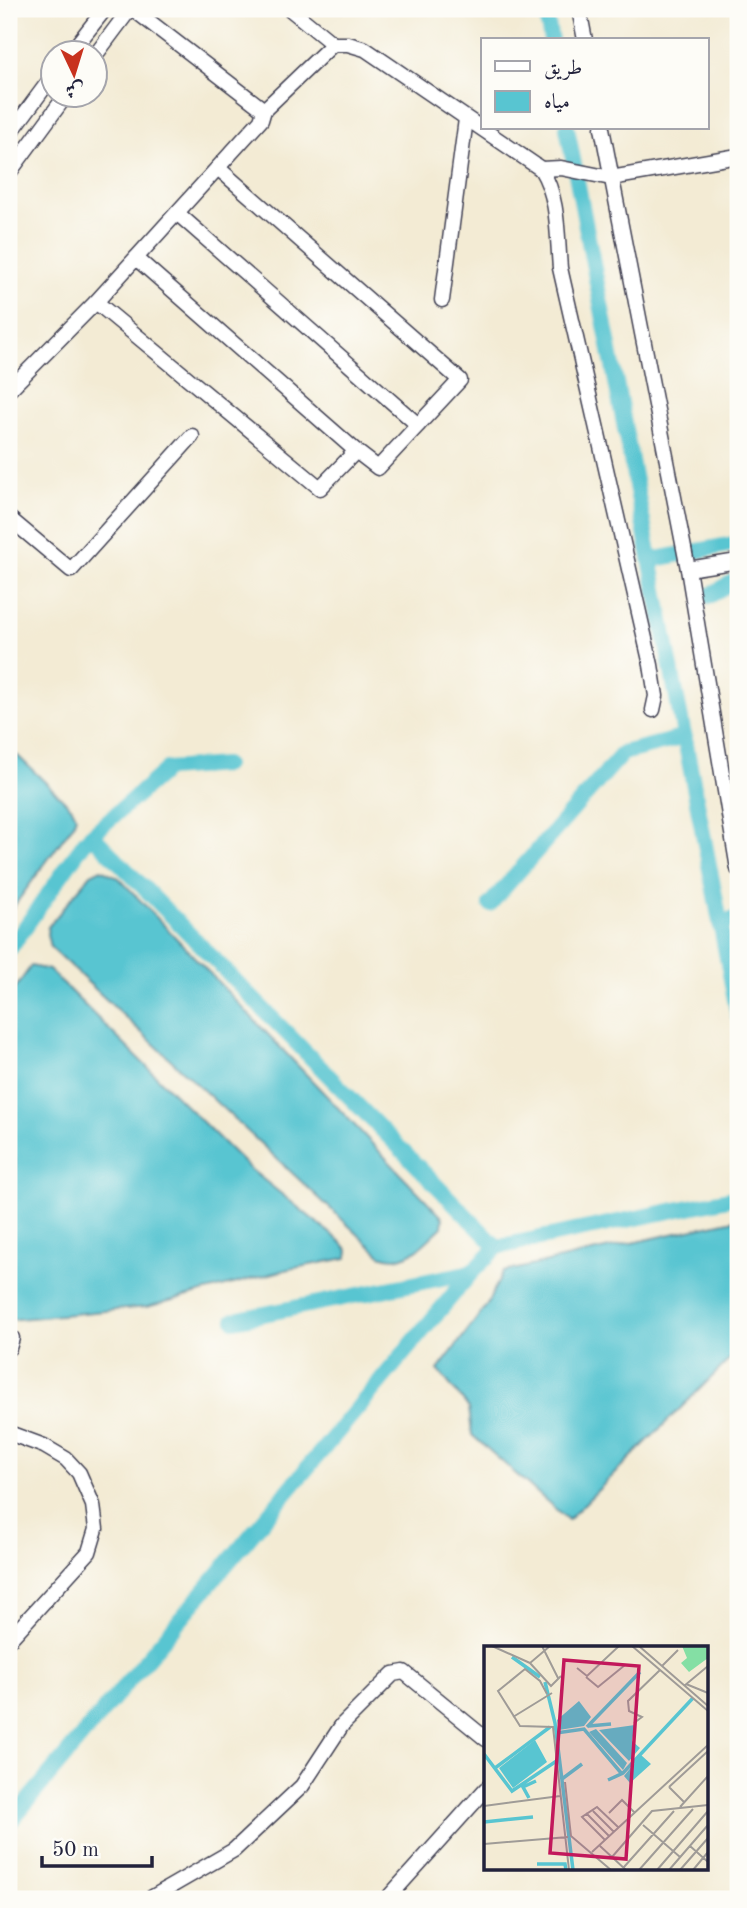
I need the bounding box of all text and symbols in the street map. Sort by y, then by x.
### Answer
north arrow [38,38,108,108]
legend [481,38,708,130]
text: طريق [544,58,582,80]
text: ش [65,78,85,99]
text: مياه [544,92,570,113]
inset map [484,1646,708,1870]
scale bar [42,1824,152,1868]
text: 50 m [52,1840,99,1861]

